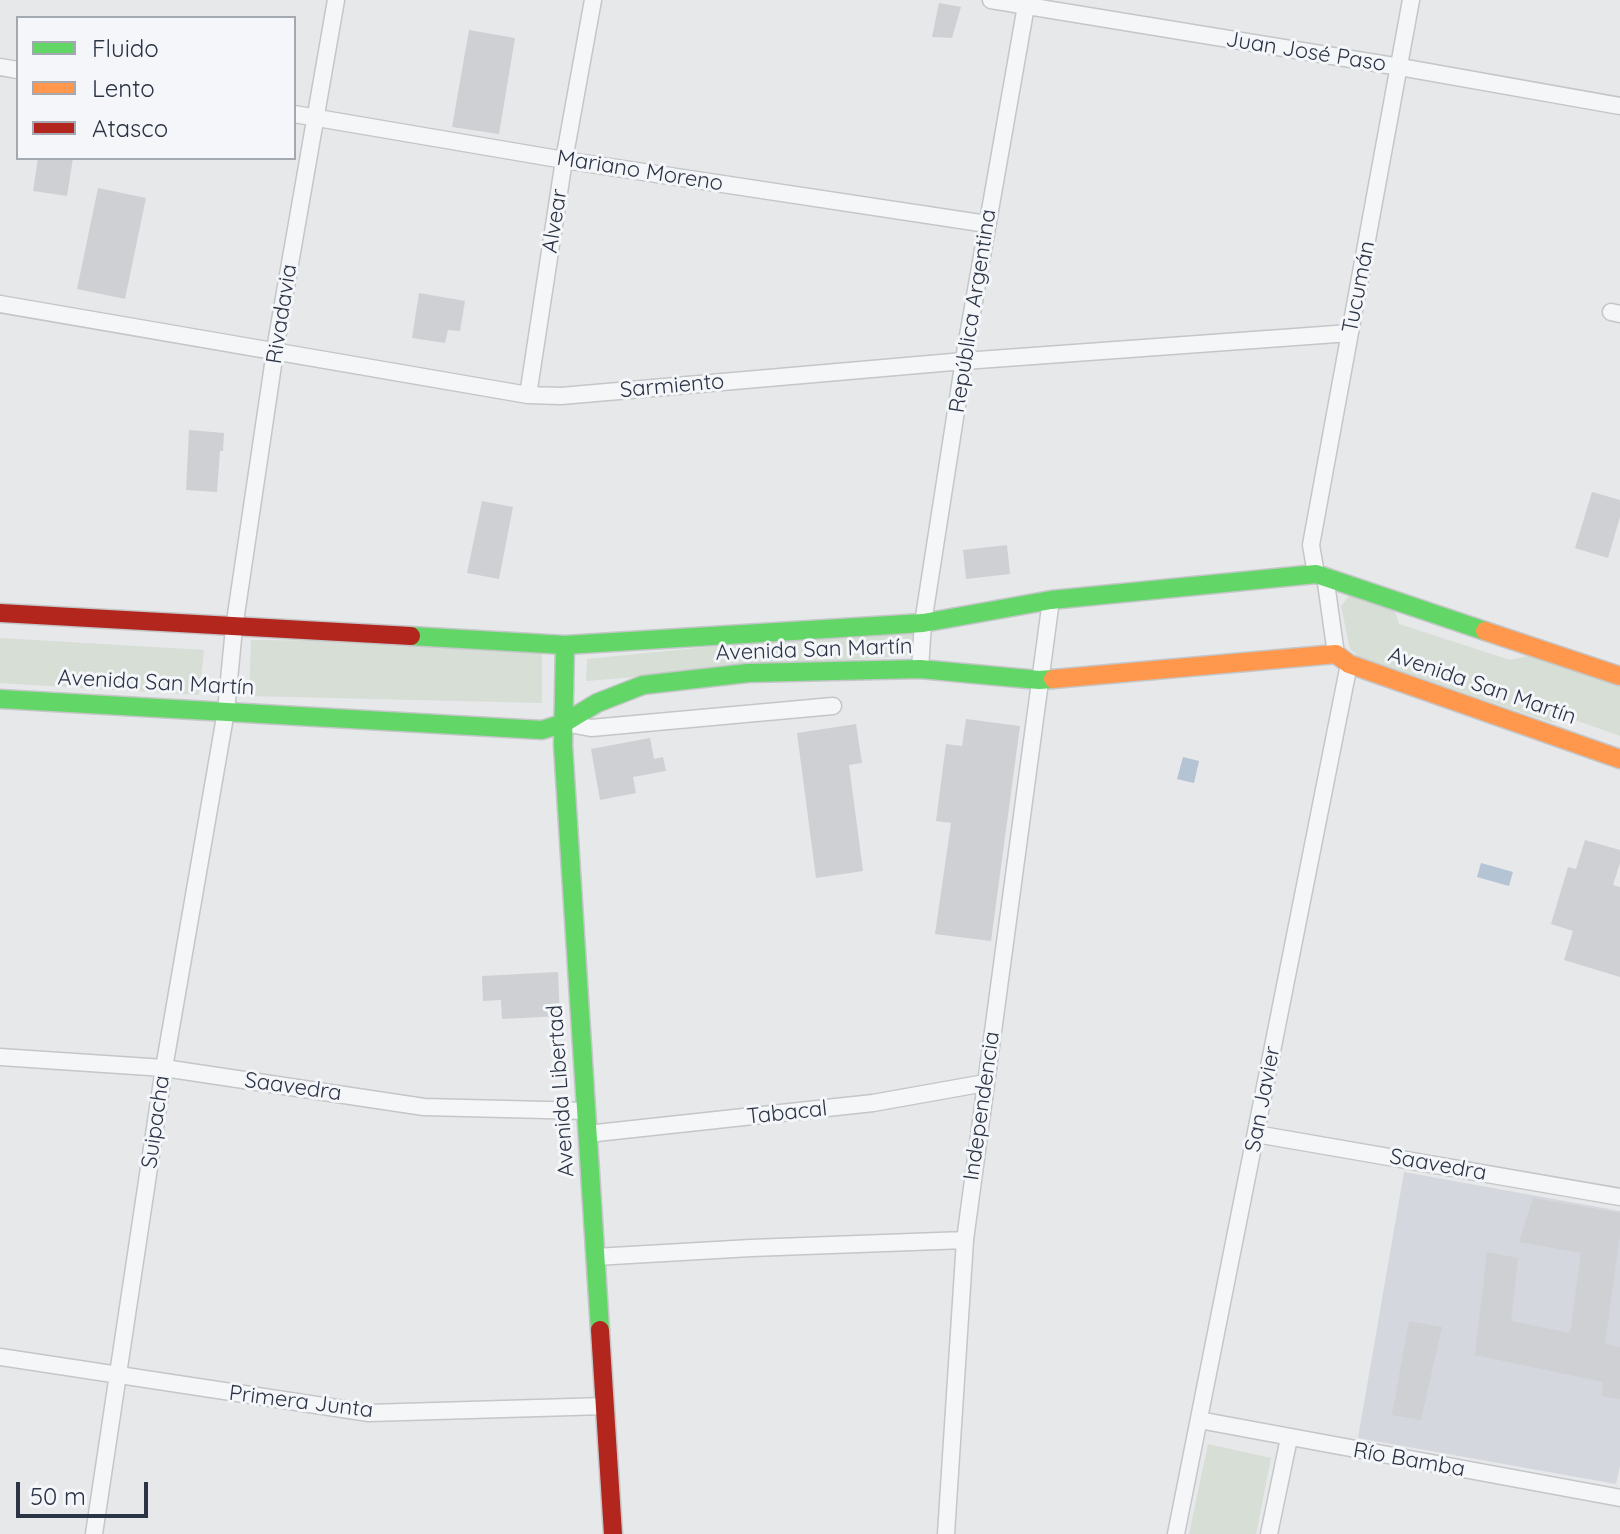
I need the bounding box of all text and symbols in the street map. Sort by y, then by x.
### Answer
legend [16,16,296,160]
street label: Juan José Paso [1224,26,1388,78]
text: Fluido [92,33,159,63]
text: Lento [92,73,155,103]
text: Atasco [92,113,168,143]
street label: Mariano Moreno [555,145,725,197]
street label: Alvear [537,187,573,255]
street label: República Argentina [944,207,1002,415]
street label: Tucumán [1337,239,1381,335]
street label: Rivadavia [261,262,303,366]
street label: Sarmiento [619,368,725,404]
street label: Avenida San Martín [715,633,913,667]
street label: Avenida San Martín [1385,641,1579,731]
street label: Avenida San Martín [57,665,255,701]
street label: Avenida Libertad [542,1004,580,1178]
street label: Independencia [958,1030,1006,1182]
street label: San Javier [1240,1044,1286,1154]
street label: Saavedra [243,1067,343,1107]
street label: Suipacha [136,1074,176,1170]
street label: Tabacal [745,1096,829,1130]
street label: Saavedra [1388,1144,1488,1186]
street label: Primera Junta [227,1380,375,1424]
street label: Río Bamba [1351,1437,1467,1483]
scale bar [20,1466,152,1516]
text: 50 m [30,1481,86,1511]

